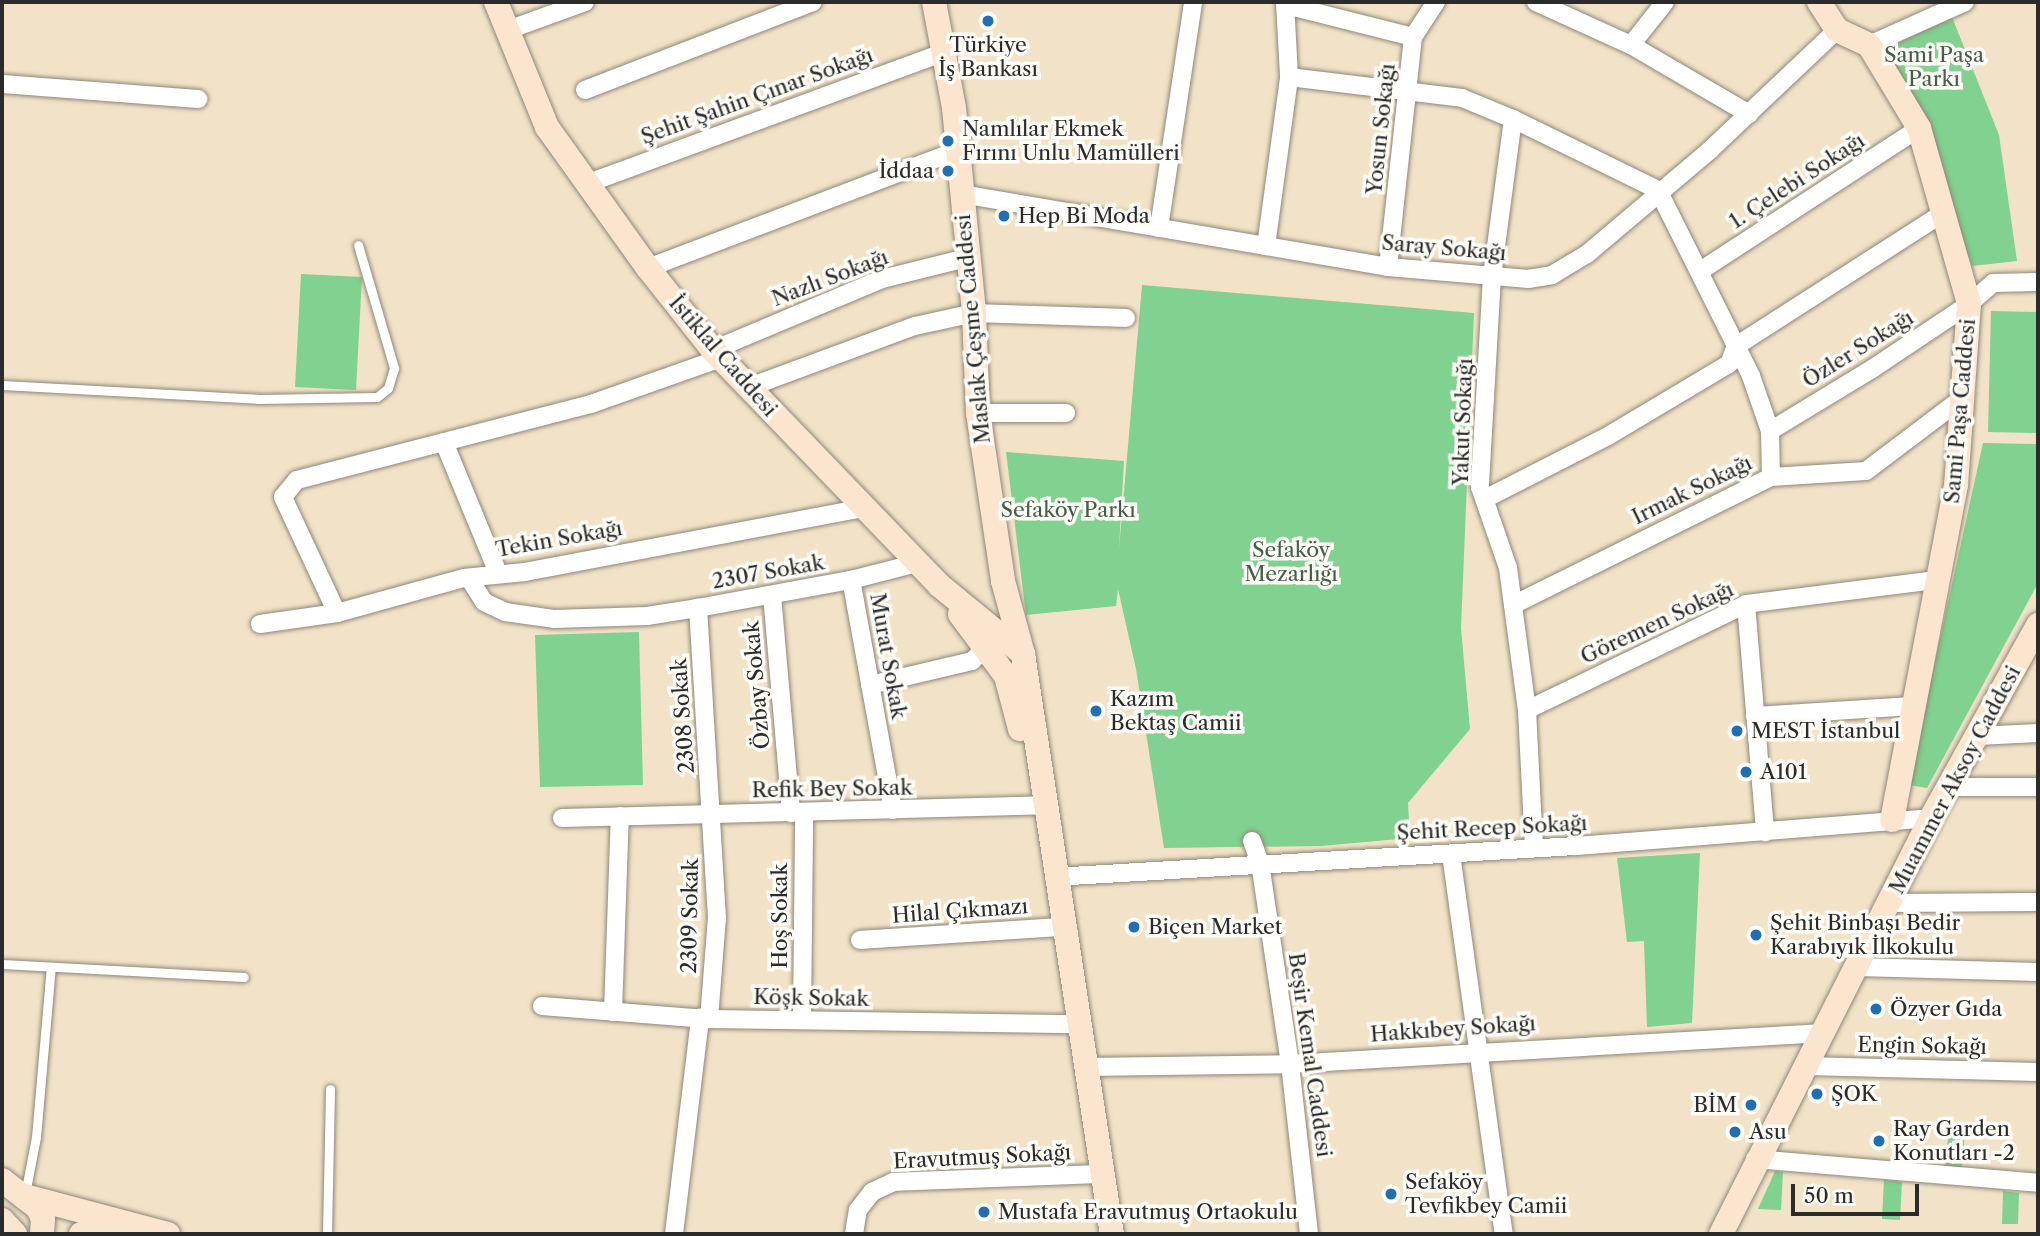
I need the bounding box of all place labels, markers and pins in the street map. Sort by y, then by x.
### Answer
marker: Türkiye İş Bankası [980,13,996,29]
place label: Türkiye İş Bankası [938,32,1038,82]
place label: Namlılar Ekmek Fırını Unlu Mamülleri [962,116,1180,166]
marker: Namlılar Ekmek Fırını Unlu Mamülleri [940,133,956,149]
place label: İddaa [879,158,934,184]
marker: İddaa [940,163,956,179]
place label: Hep Bi Moda [1018,203,1150,229]
marker: Hep Bi Moda [996,208,1012,224]
place label: Kazım Bektaş Camii [1110,686,1241,736]
marker: Kazım Bektaş Camii [1088,703,1104,719]
place label: MEST İstanbul [1751,718,1901,744]
marker: MEST İstanbul [1729,723,1745,739]
place label: A101 [1760,759,1807,785]
marker: A101 [1738,764,1754,780]
place label: Şehit Binbaşı Bedir Karabıyık İlkokulu [1770,910,1960,960]
place label: Biçen Market [1148,914,1282,940]
marker: Biçen Market [1126,919,1142,935]
marker: Şehit Binbaşı Bedir Karabıyık İlkokulu [1748,927,1764,943]
place label: Özyer Gıda [1890,996,2003,1022]
marker: Özyer Gıda [1868,1001,1884,1017]
place label: ŞOK [1831,1081,1877,1107]
marker: ŞOK [1809,1086,1825,1102]
place label: BİM [1693,1092,1737,1118]
marker: BİM [1743,1097,1759,1113]
place label: Ray Garden Konutları -2 [1893,1116,2015,1166]
place label: Asu [1749,1119,1787,1145]
marker: Asu [1727,1124,1743,1140]
marker: Ray Garden Konutları -2 [1871,1133,1887,1149]
place label: Sefaköy Tevfikbey Camii [1405,1169,1568,1219]
marker: Sefaköy Tevfikbey Camii [1383,1186,1399,1202]
place label: Mustafa Eravutmuş Ortaokulu [998,1199,1298,1225]
marker: Mustafa Eravutmuş Ortaokulu [976,1204,992,1220]

